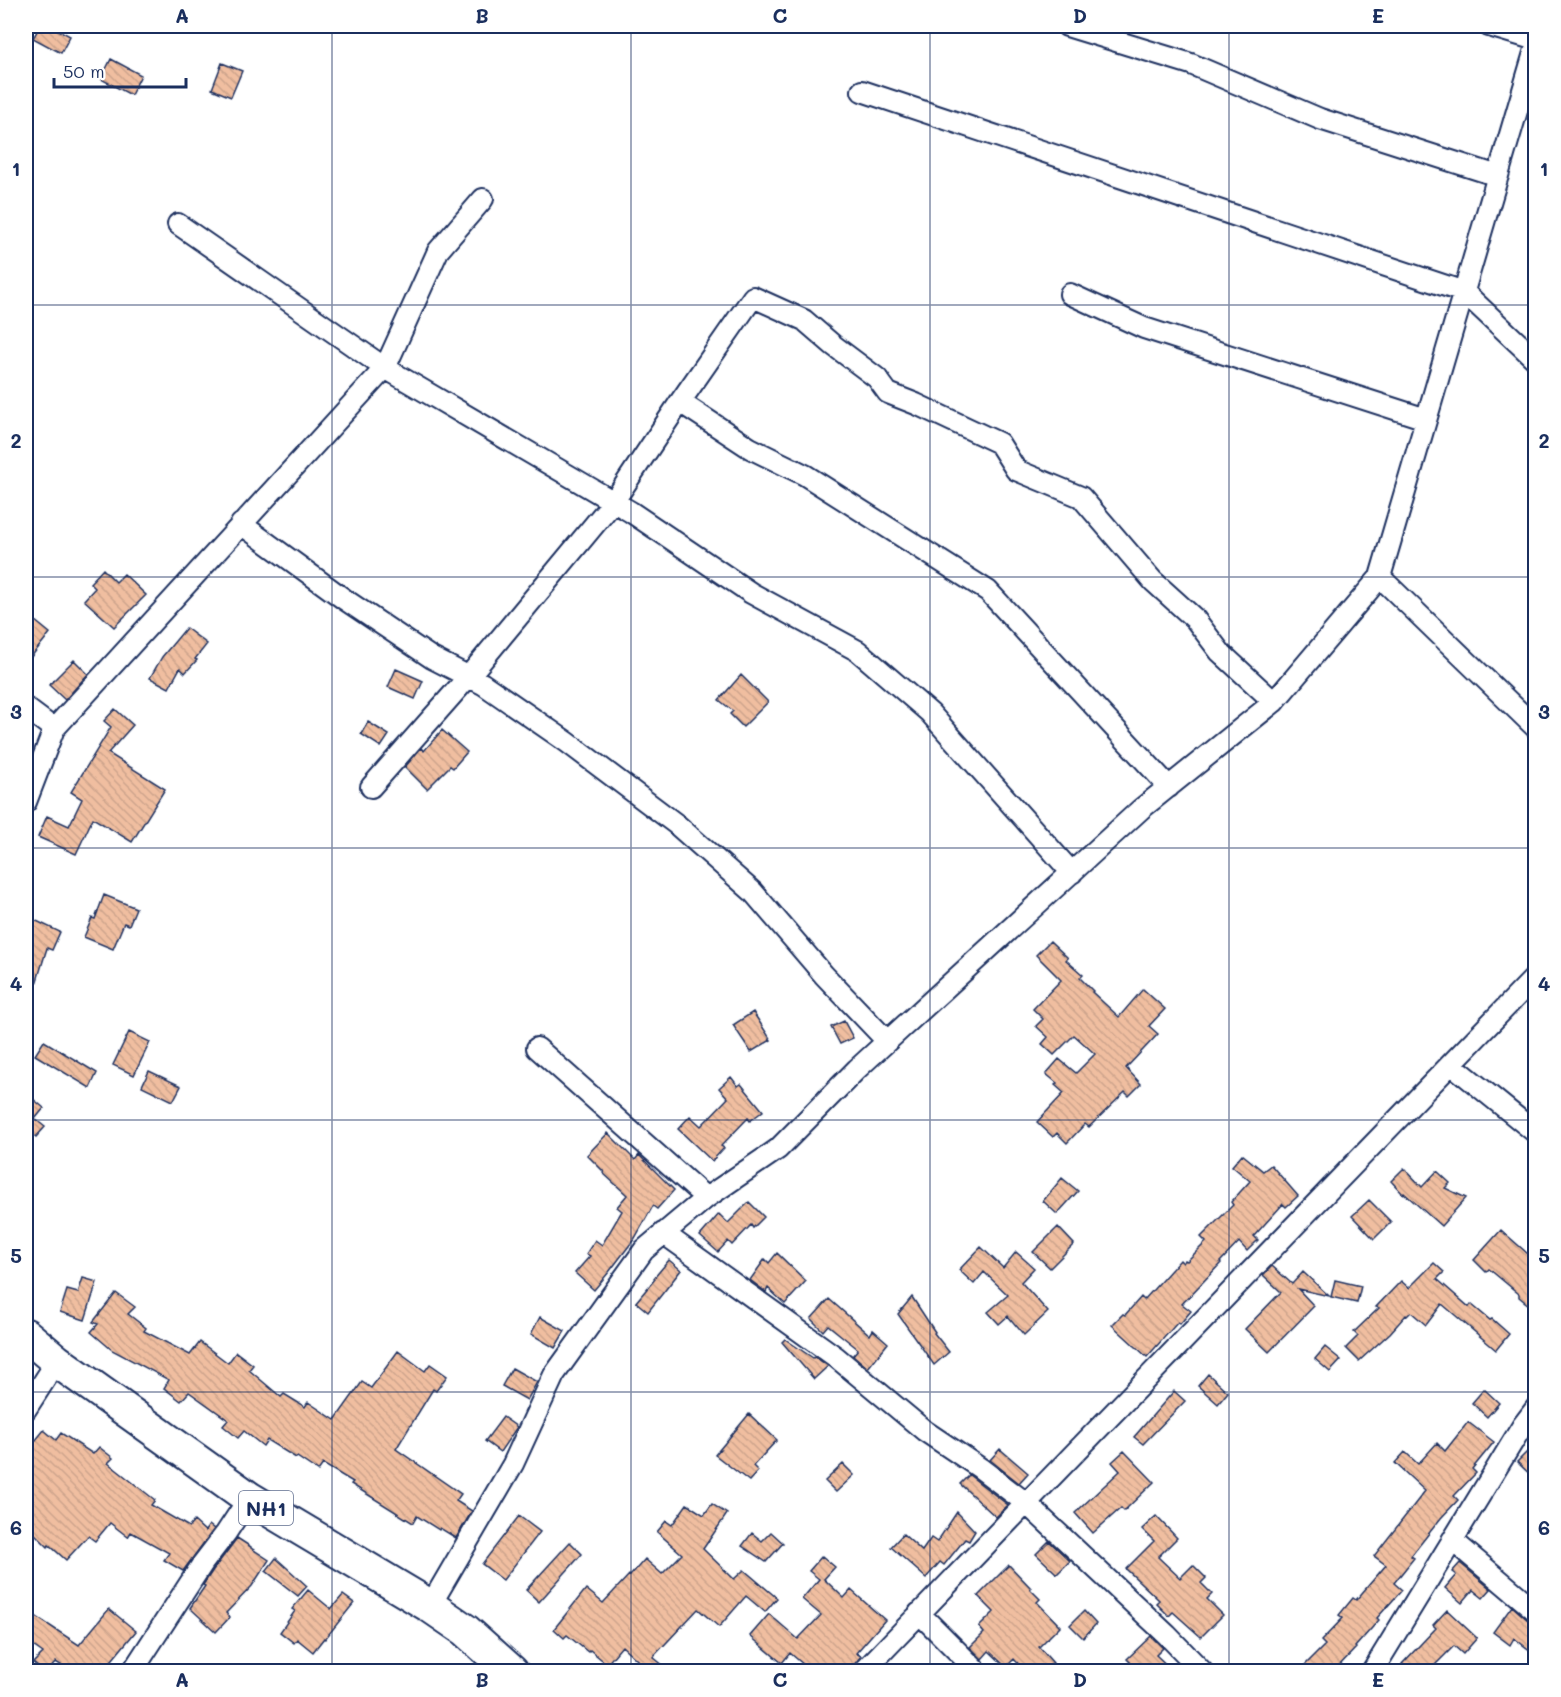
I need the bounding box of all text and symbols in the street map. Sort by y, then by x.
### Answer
text: A [175,2,189,28]
text: B [475,2,489,28]
text: C [773,2,788,28]
text: D [1073,2,1087,28]
text: E [1372,2,1384,28]
scale bar [54,51,186,89]
text: 50 m [63,59,105,83]
text: 1 [12,155,20,181]
text: 1 [1540,155,1548,181]
text: 2 [10,427,22,453]
text: 2 [1538,427,1550,453]
text: 3 [10,698,22,724]
text: 3 [1538,698,1550,724]
text: 4 [10,970,23,996]
text: 4 [1538,970,1551,996]
text: 5 [10,1242,22,1268]
text: 5 [1538,1242,1550,1268]
road number: NH1 [239,1491,293,1525]
text: 6 [10,1514,22,1540]
text: 6 [1538,1514,1550,1540]
text: A [175,1666,189,1692]
text: B [475,1666,489,1692]
text: C [773,1666,788,1692]
text: D [1073,1666,1087,1692]
text: E [1372,1666,1384,1692]

